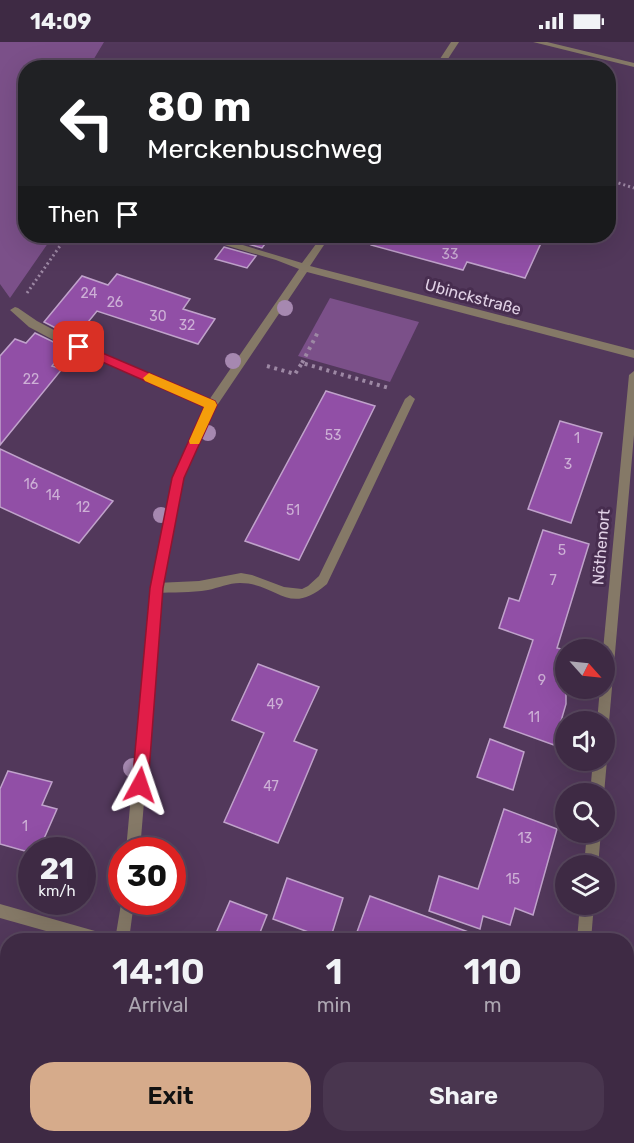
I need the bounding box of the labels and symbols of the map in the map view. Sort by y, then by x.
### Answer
house number: 33 [442,246,458,263]
street label: Ubinckstraße [423,275,523,319]
house number: 24 [81,285,98,302]
house number: 26 [107,294,123,311]
house number: 30 [149,308,167,325]
house number: 32 [179,317,195,334]
pin [53,321,104,372]
house number: 22 [23,371,39,388]
house number: 53 [325,427,341,444]
house number: 1 [574,430,580,447]
house number: 3 [564,456,572,473]
house number: 16 [24,476,38,493]
house number: 14 [46,487,61,504]
house number: 12 [76,499,90,516]
house number: 51 [286,502,300,519]
street label: Nöthenort [588,508,614,586]
house number: 5 [558,542,566,559]
house number: 7 [549,572,557,589]
north arrow [555,639,615,699]
house number: 9 [538,672,546,689]
house number: 49 [267,696,283,713]
house number: 11 [528,709,540,726]
position arrow [108,753,172,817]
house number: 47 [263,778,279,795]
house number: 1 [22,818,28,835]
house number: 13 [518,830,532,847]
speed limit sign: 30 [108,837,186,915]
house number: 15 [506,871,520,888]

